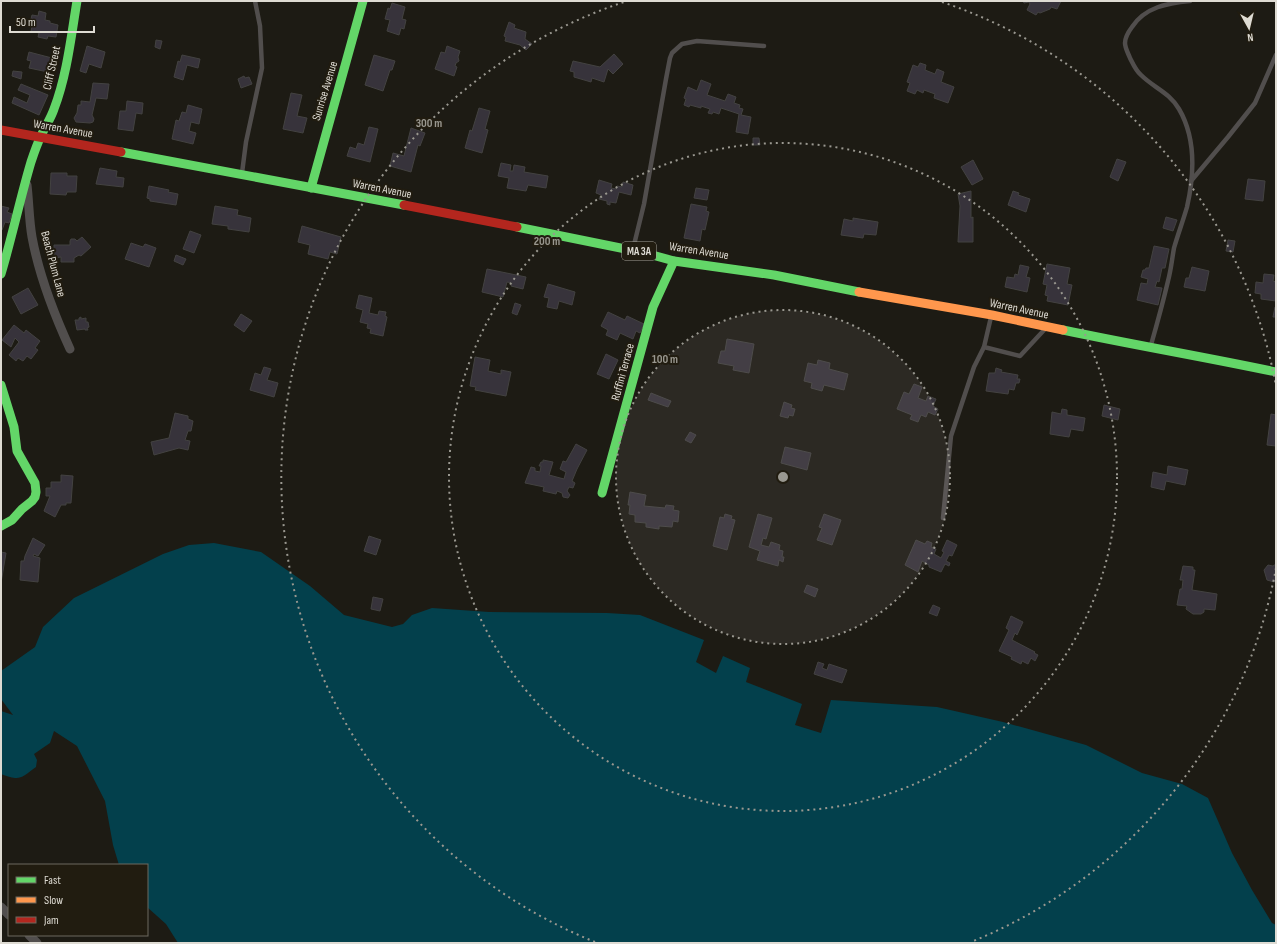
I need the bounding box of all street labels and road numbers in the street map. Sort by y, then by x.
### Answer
street label: Cliff Street [40,44,64,91]
street label: Sunrise Avenue [309,59,341,123]
street label: Warren Avenue [32,116,94,142]
street label: Warren Avenue [351,176,413,202]
street label: Beach Plum Lane [37,229,69,299]
street label: Warren Avenue [668,239,730,263]
road number: MA 3A [622,242,656,260]
street label: Warren Avenue [988,295,1050,323]
street label: Ruffini Terrace [608,342,638,402]

